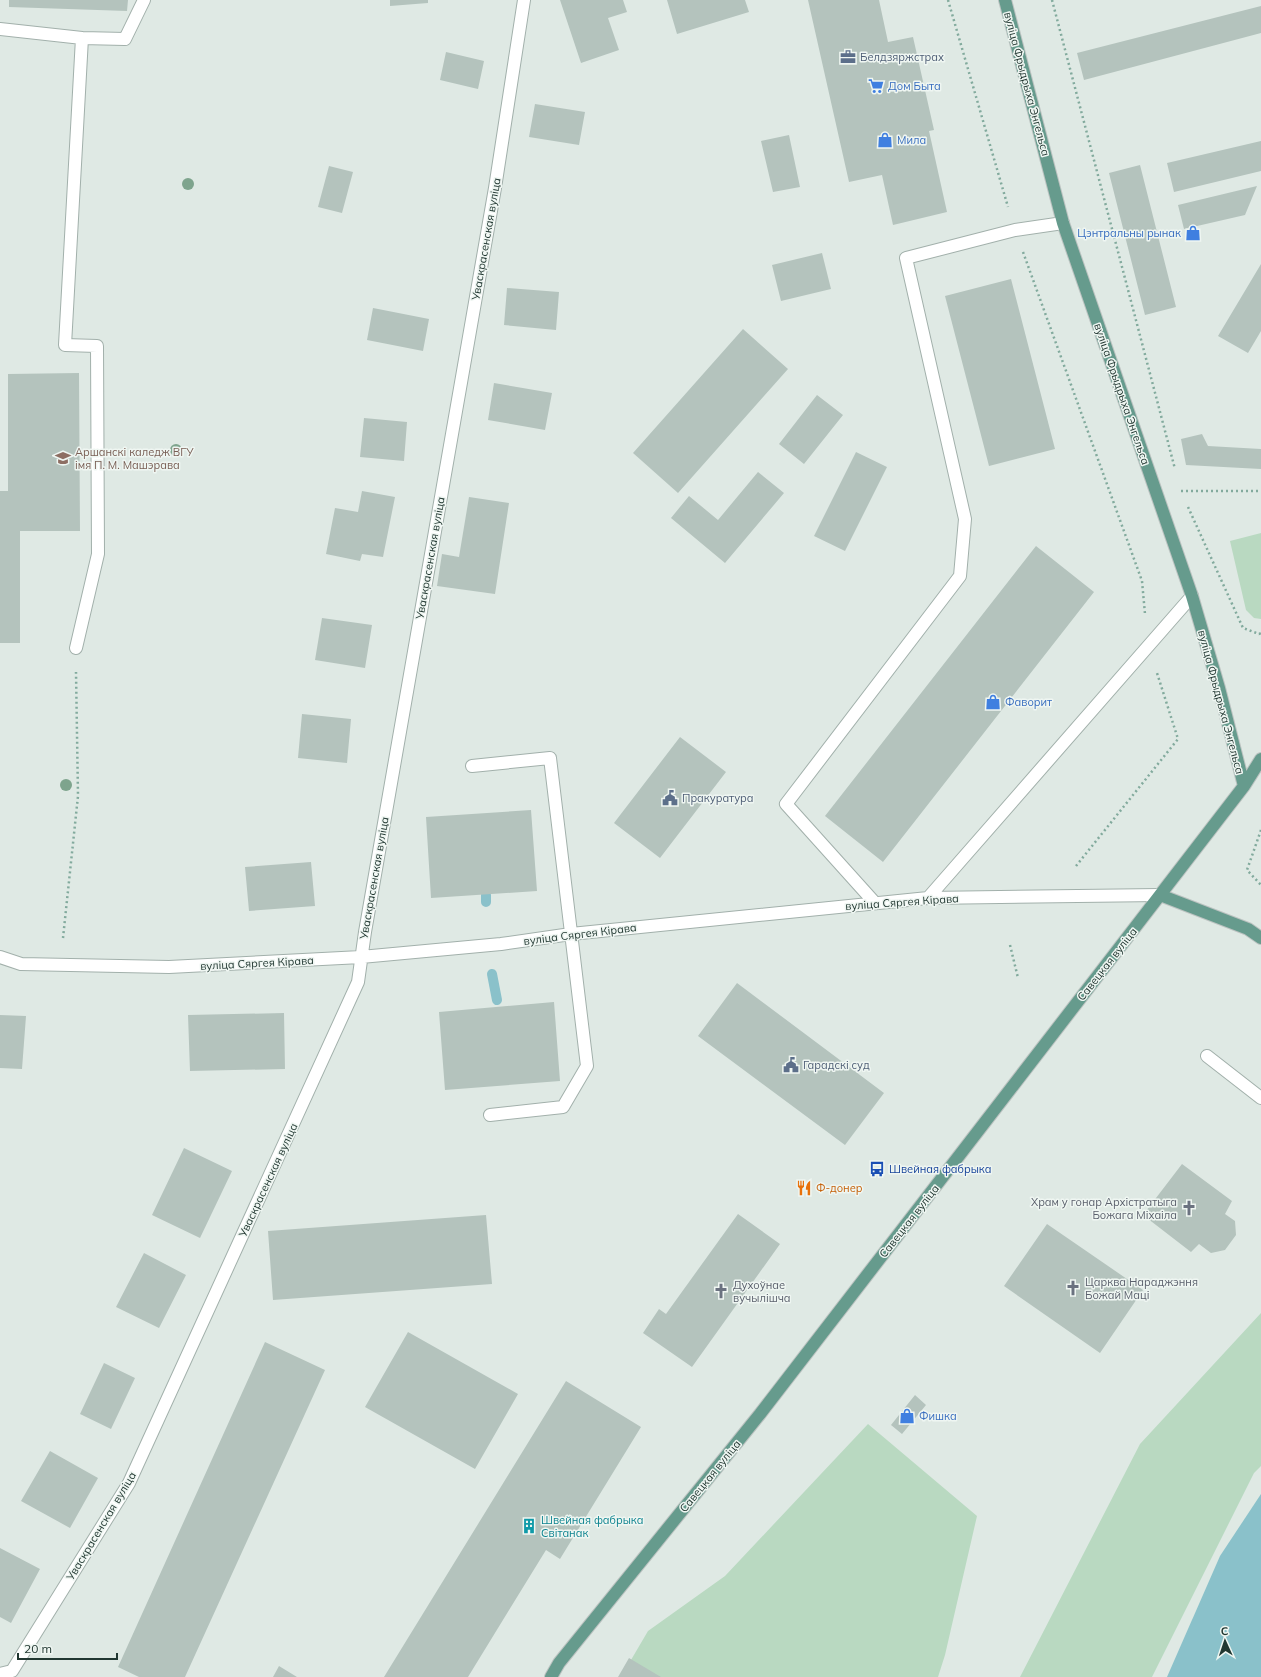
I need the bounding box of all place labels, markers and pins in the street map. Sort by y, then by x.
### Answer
office icon: Белдзяржстрах [839,48,857,66]
place label: Белдзяржстрах [860,50,944,64]
supermarket icon: Дом Быта [867,77,885,95]
place label: Дом Быта [888,79,941,93]
shop icon: Мила [876,131,894,149]
place label: Мила [897,133,926,147]
shop icon: Цэнтральны рынак [1184,224,1202,242]
place label: Цэнтральны рынак [1077,226,1181,240]
place label: Аршанскі каледж ВГУ імя П. М. Машэрава [75,445,194,472]
school or university icon: Аршанскі каледж ВГУ імя П. М. Машэрава [54,449,72,467]
shop icon: Фаворит [984,693,1002,711]
place label: Фаворит [1005,695,1052,709]
public building icon: Пракуратура [661,789,679,807]
place label: Пракуратура [682,791,754,805]
public building icon: Гарадскі суд [782,1056,800,1074]
place label: Гарадскі суд [803,1058,870,1072]
bus stop icon: Швейная фабрыка [868,1160,886,1178]
place label: Швейная фабрыка [889,1162,992,1176]
restaurant icon: Ф-донер [795,1179,813,1197]
place label: Ф-донер [816,1181,863,1195]
place label: Храм у гонар Архістратыга Божага Міхаіла [1031,1195,1177,1222]
church icon: Храм у гонар Архістратыга Божага Міхаіла [1180,1199,1198,1217]
place label: Царква Нараджэння Божай Маці [1085,1275,1198,1302]
place label: Духоўнае вучылішча [733,1278,791,1305]
church icon: Царква Нараджэння Божай Маці [1064,1279,1082,1297]
church icon: Духоўнае вучылішча [712,1282,730,1300]
shop icon: Фишка [898,1407,916,1425]
place label: Фишка [919,1409,957,1423]
place label: Швейная фабрыка Світанак [541,1513,644,1540]
building icon: Швейная фабрыка Світанак [520,1517,538,1535]

